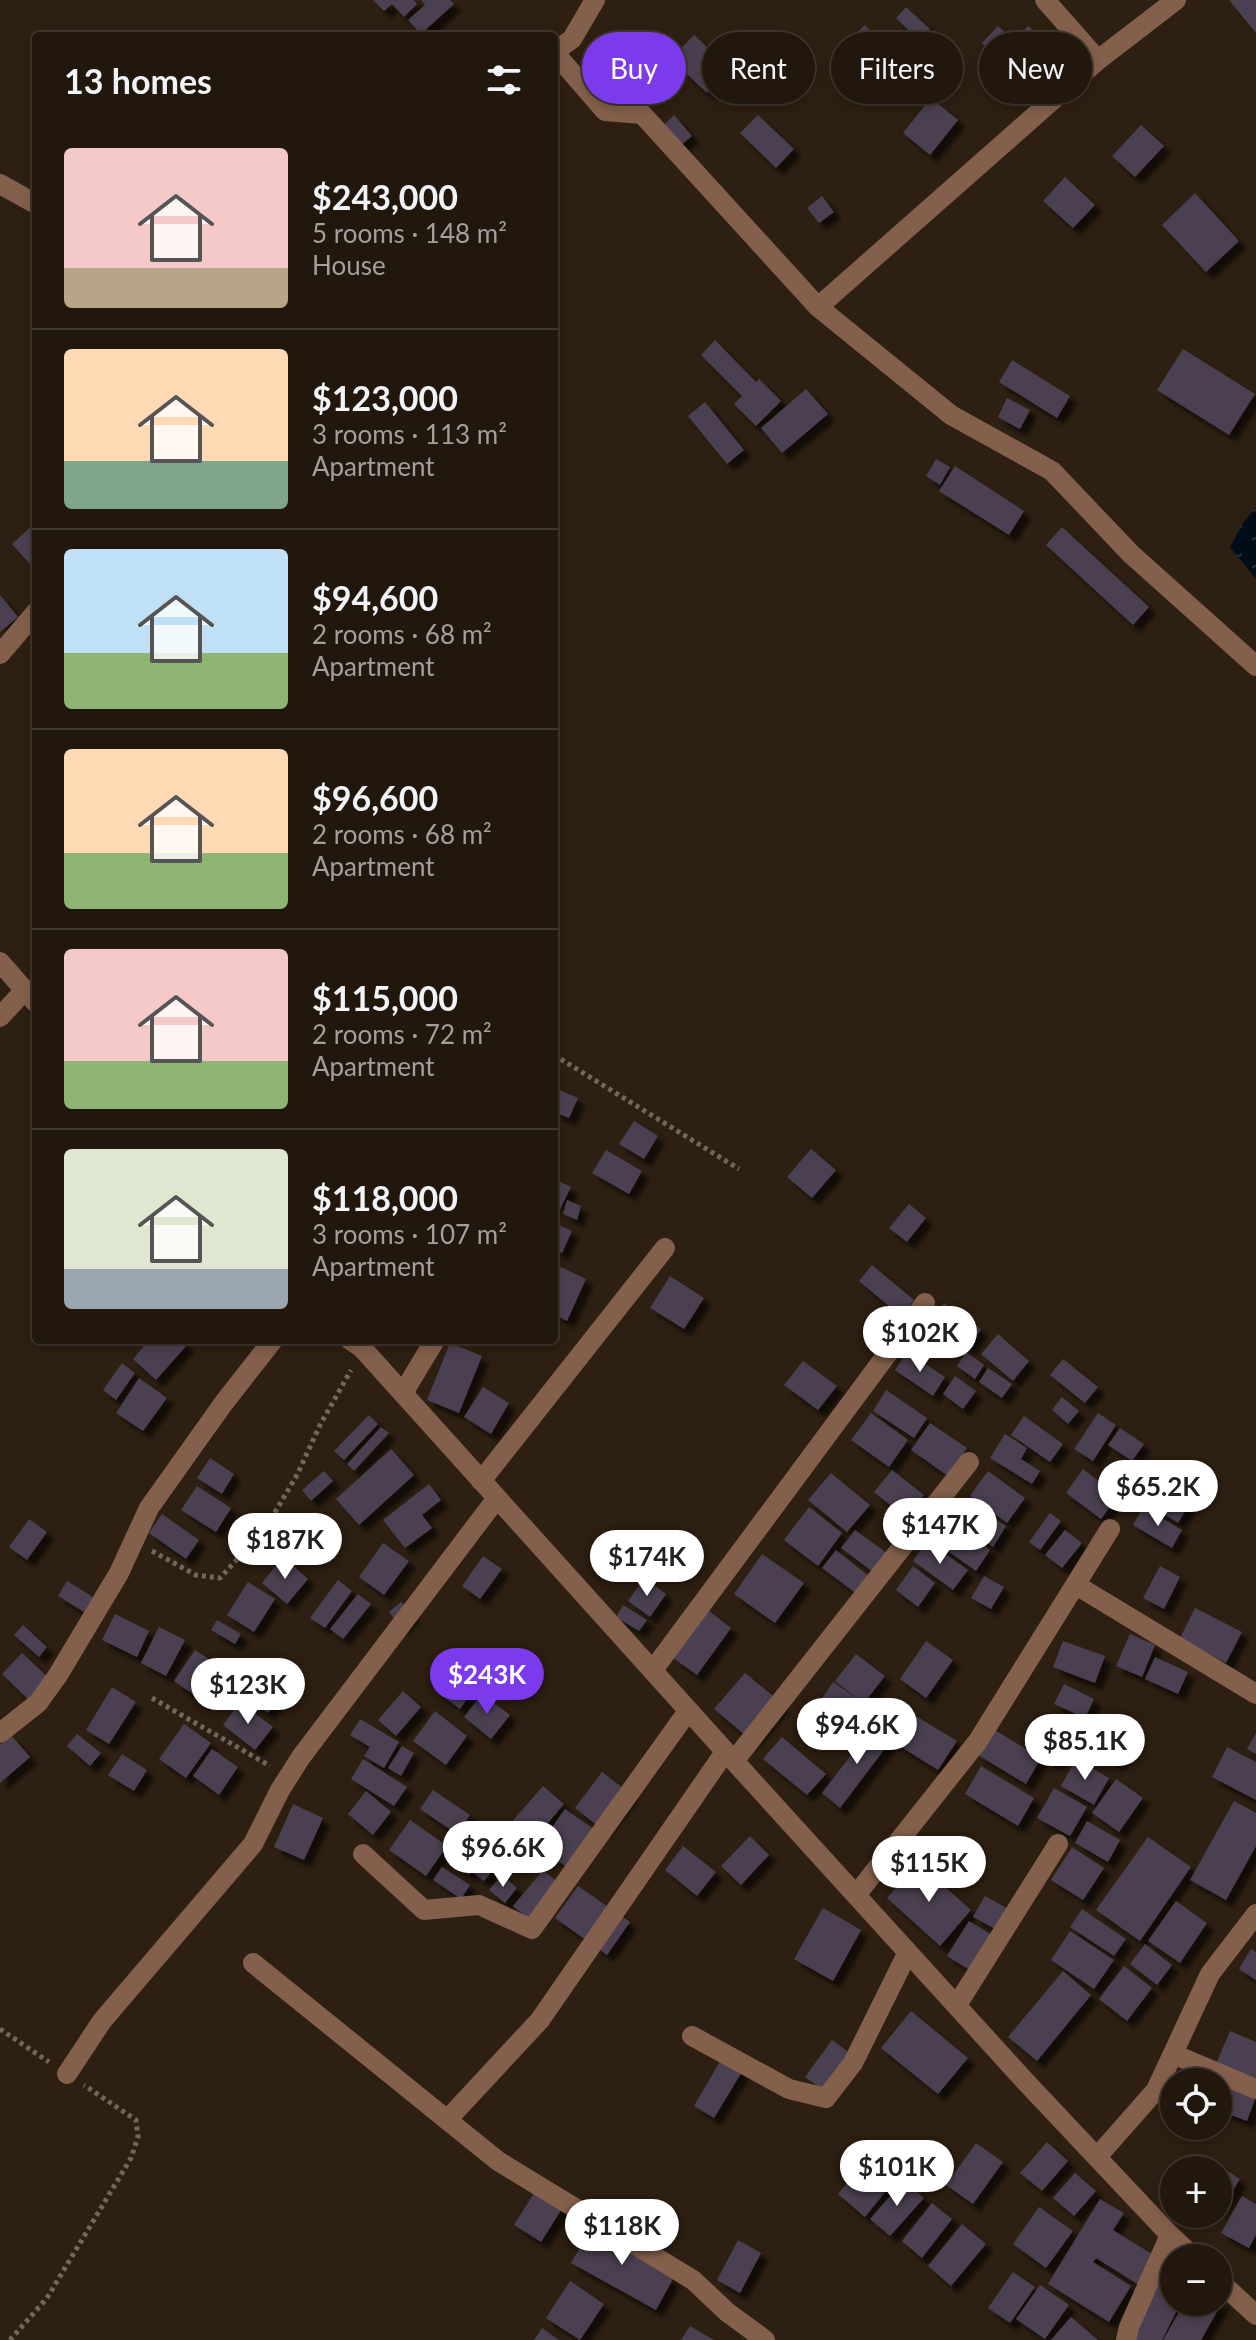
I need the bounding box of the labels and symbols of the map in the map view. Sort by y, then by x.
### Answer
pin: $102K [864,1306,976,1374]
pin: $65.2K [1093,1460,1223,1528]
pin: $147K [884,1498,996,1566]
pin: $187K [229,1513,341,1581]
pin: $174K [591,1530,703,1598]
pin: $243K [431,1648,543,1716]
pin: $123K [192,1658,304,1726]
pin: $94.6K [792,1698,922,1766]
pin: $85.1K [1020,1714,1150,1782]
pin: $96.6K [438,1821,568,1889]
pin: $115K [873,1836,985,1904]
pin: $101K [841,2140,953,2208]
pin: $118K [566,2199,678,2267]

